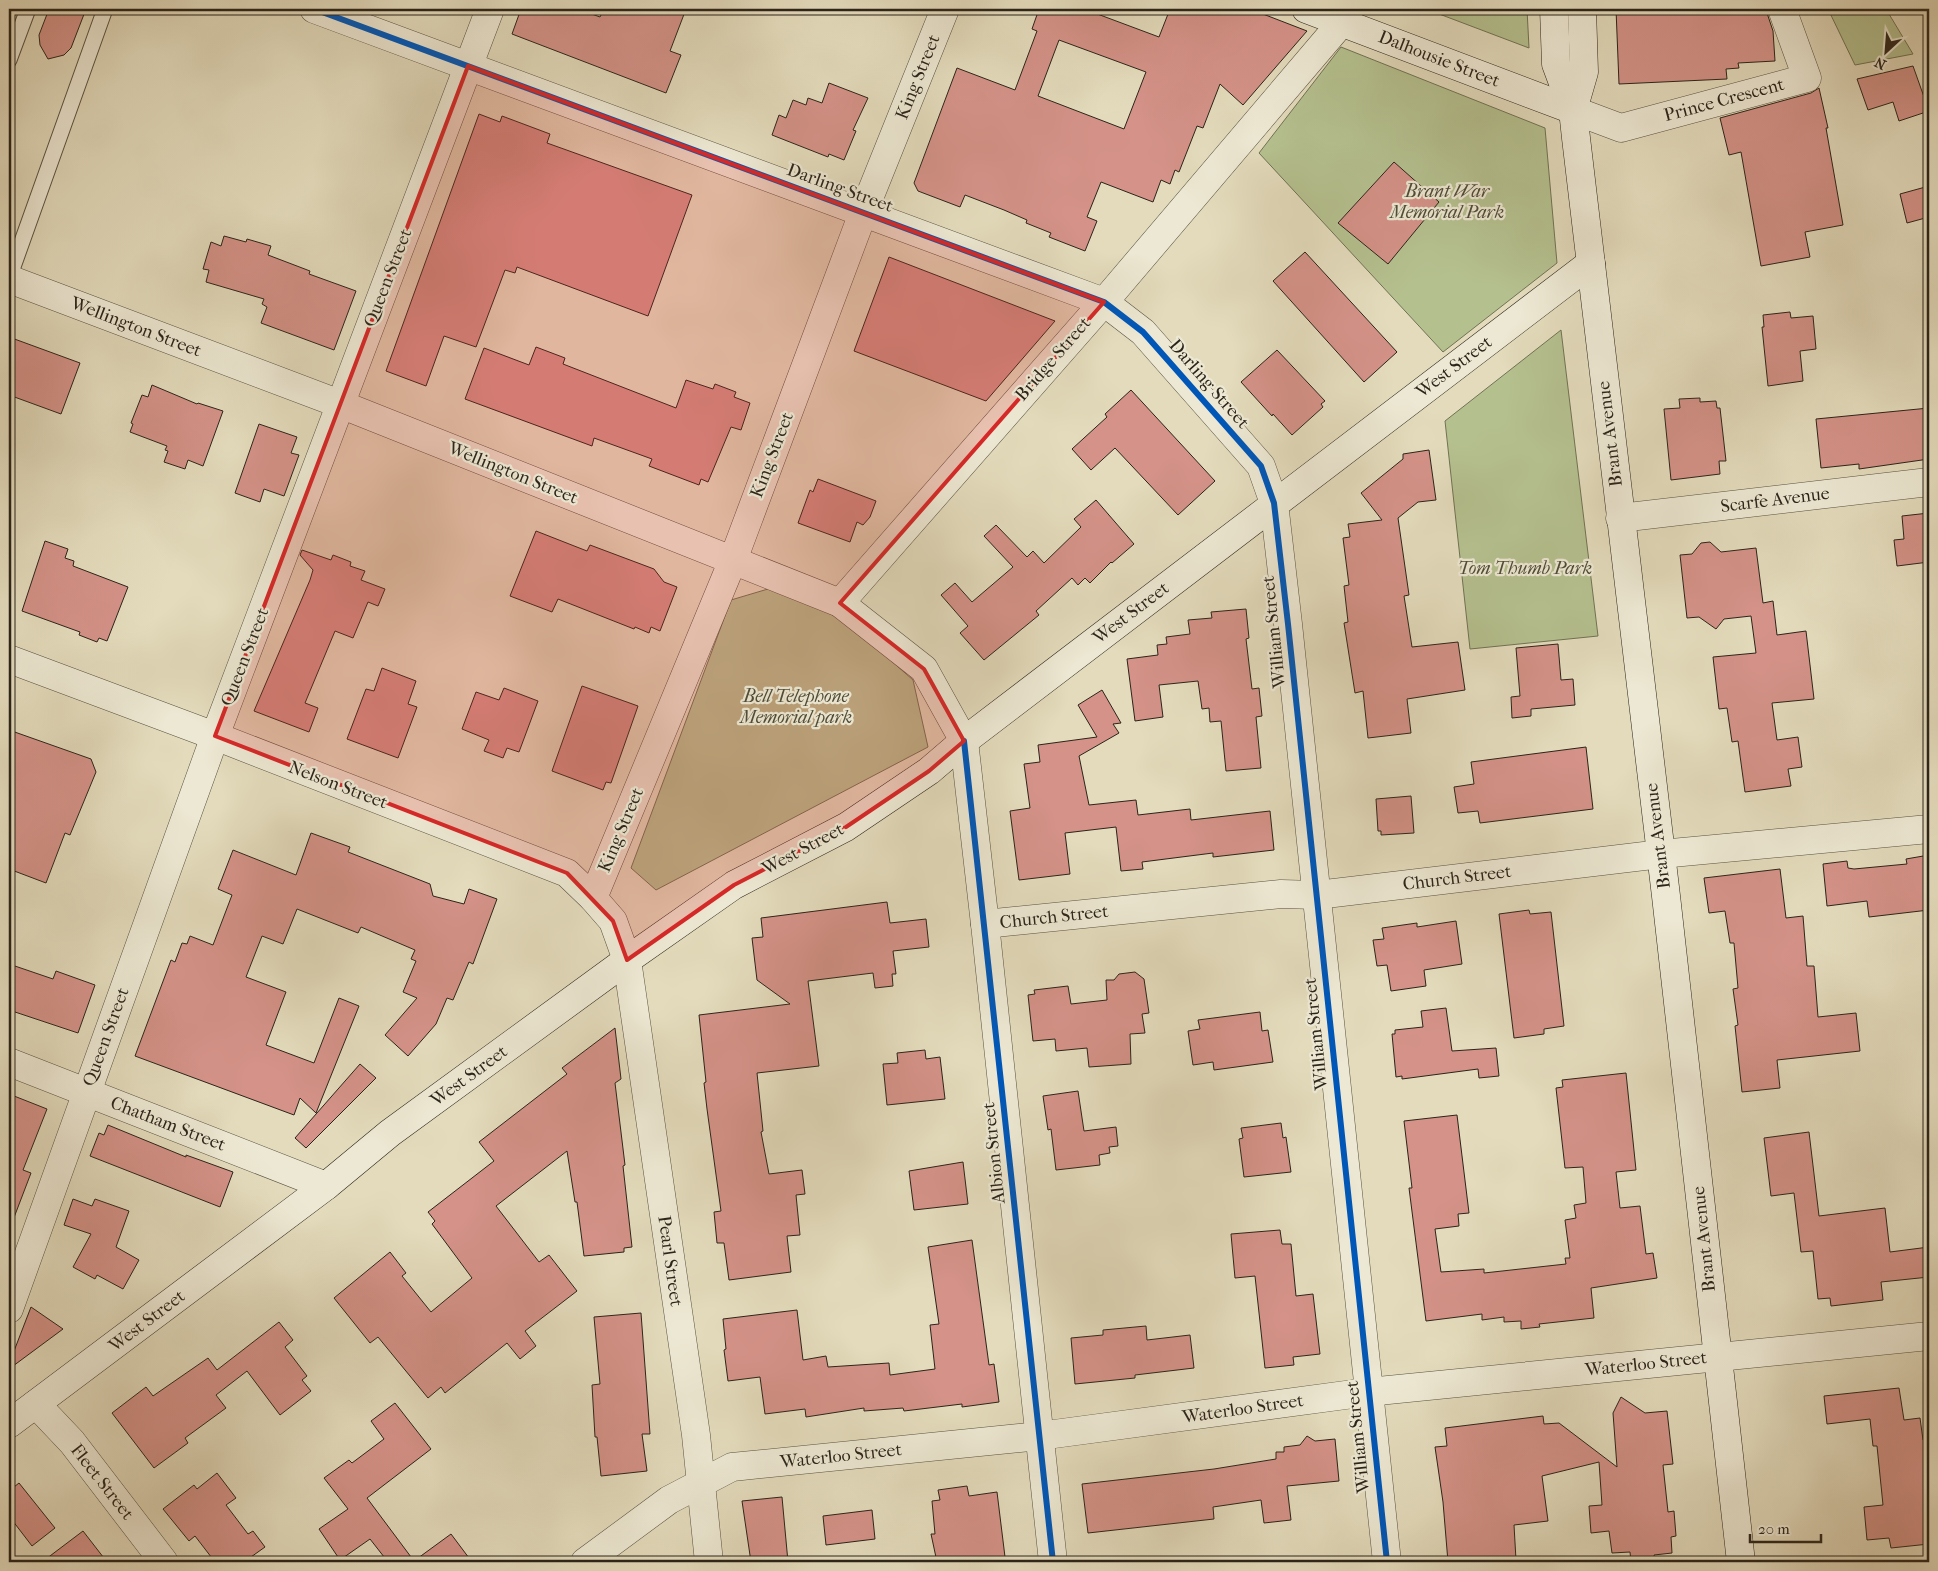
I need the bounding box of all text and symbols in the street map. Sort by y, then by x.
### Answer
street label: Dalhousie Street [1375,26,1503,92]
north arrow [1860,28,1910,78]
street label: King Street [891,31,945,123]
text: N [1872,53,1889,73]
street label: Prince Crescent [1662,74,1787,126]
street label: Darling Street [784,159,896,217]
park label: Brant War Memorial Park [1388,181,1504,223]
street label: Queen Street [360,225,417,330]
street label: Wellington Street [67,292,205,362]
street label: Bridge Street [1011,312,1095,405]
street label: West Street [1411,331,1497,403]
street label: Darling Street [1165,335,1254,433]
street label: Brant Avenue [1593,380,1627,488]
street label: King Street [746,409,798,501]
street label: Wellington Street [444,437,582,509]
street label: Scarfe Avenue [1719,483,1831,517]
park label: Tom Thumb Park [1458,558,1592,579]
street label: William Street [1258,574,1290,690]
street label: West Street [1088,577,1174,649]
street label: Queen Street [217,604,274,709]
park label: Bell Telephone Memorial park [738,686,852,728]
street label: Nelson Street [285,756,391,814]
street label: Brant Avenue [1641,782,1675,890]
street label: King Street [594,784,648,875]
street label: West Street [758,818,848,880]
street label: Church Street [1402,861,1513,895]
street label: Church Street [999,901,1110,933]
street label: William Street [1300,976,1332,1092]
street label: Queen Street [78,984,134,1089]
street label: West Street [426,1041,512,1111]
street label: Chatham Street [107,1092,229,1156]
street label: Albion Street [978,1101,1010,1206]
street label: Brant Avenue [1688,1185,1720,1293]
street label: Pearl Street [653,1214,687,1308]
street label: West Street [104,1285,190,1357]
street label: Waterloo Street [1583,1347,1708,1381]
street label: William Street [1342,1379,1374,1495]
street label: Waterloo Street [1180,1390,1305,1428]
street label: Waterloo Street [778,1439,903,1473]
street label: Fleet Street [66,1440,138,1524]
scale bar [1750,1511,1822,1543]
text: 20 m [1758,1520,1790,1538]

